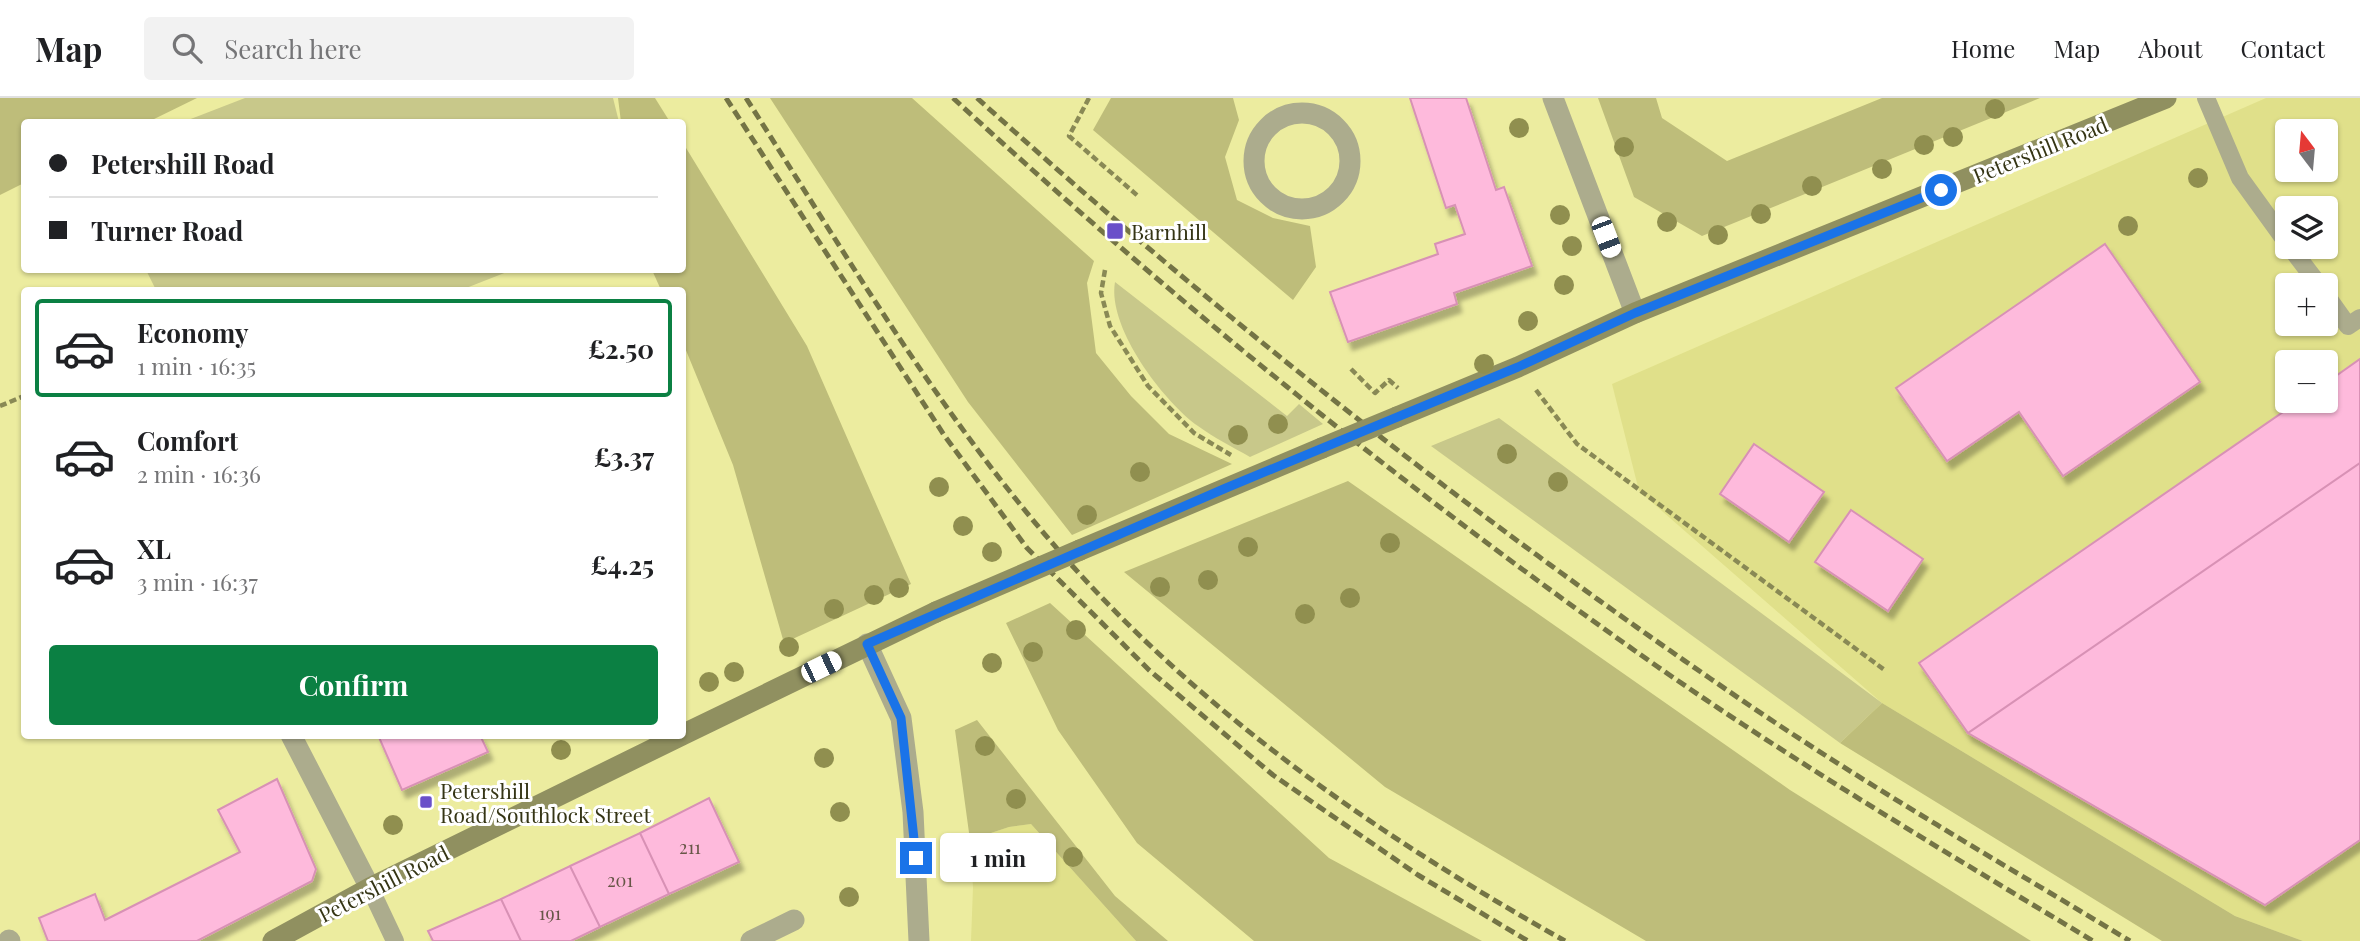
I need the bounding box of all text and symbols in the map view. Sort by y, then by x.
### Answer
search box [144,17,634,80]
text: Map [35,26,102,70]
icon: search [168,29,206,67]
text: Search here [224,31,362,66]
text: Home [1951,32,2015,64]
text: Map [2053,32,2100,64]
text: About [2138,32,2202,64]
text: Contact [2240,32,2325,64]
street label: Petershill Road [1968,109,2112,189]
north arrow [2275,119,2338,182]
map controls [2275,119,2338,413]
text: Petershill Road [91,146,275,181]
route start [1925,174,1957,206]
button: layers [2275,196,2338,259]
text: Turner Road [91,213,243,248]
car [1589,214,1624,260]
place label: Barnhill [1131,217,1207,245]
marker: Barnhill [1105,221,1125,241]
button: + [2275,273,2338,336]
text: Economy [137,315,248,350]
icon: car [53,317,116,380]
text: £2.50 [588,331,654,366]
text: 1 min · 16:35 [137,350,256,381]
button: − [2275,350,2338,413]
text: Comfort [137,423,238,458]
icon: car [53,425,116,488]
text: £3.37 [594,439,654,474]
text: 2 min · 16:36 [137,458,261,489]
text: XL [137,531,171,566]
icon: car [53,533,116,596]
text: £4.25 [591,547,654,582]
text: 3 min · 16:37 [137,566,258,597]
button: Confirm [49,645,658,725]
car [798,648,845,686]
place label: Petershill Road/Southlock Street [440,776,651,828]
marker: Petershill Road/Southlock Street [418,794,434,810]
callout: 1 min [940,834,1056,882]
house number: 211 [679,835,701,859]
street label: Petershill Road [313,838,453,928]
route end [900,842,932,874]
text: 1 min [970,842,1026,873]
house number: 201 [607,868,633,892]
house number: 191 [539,901,562,925]

